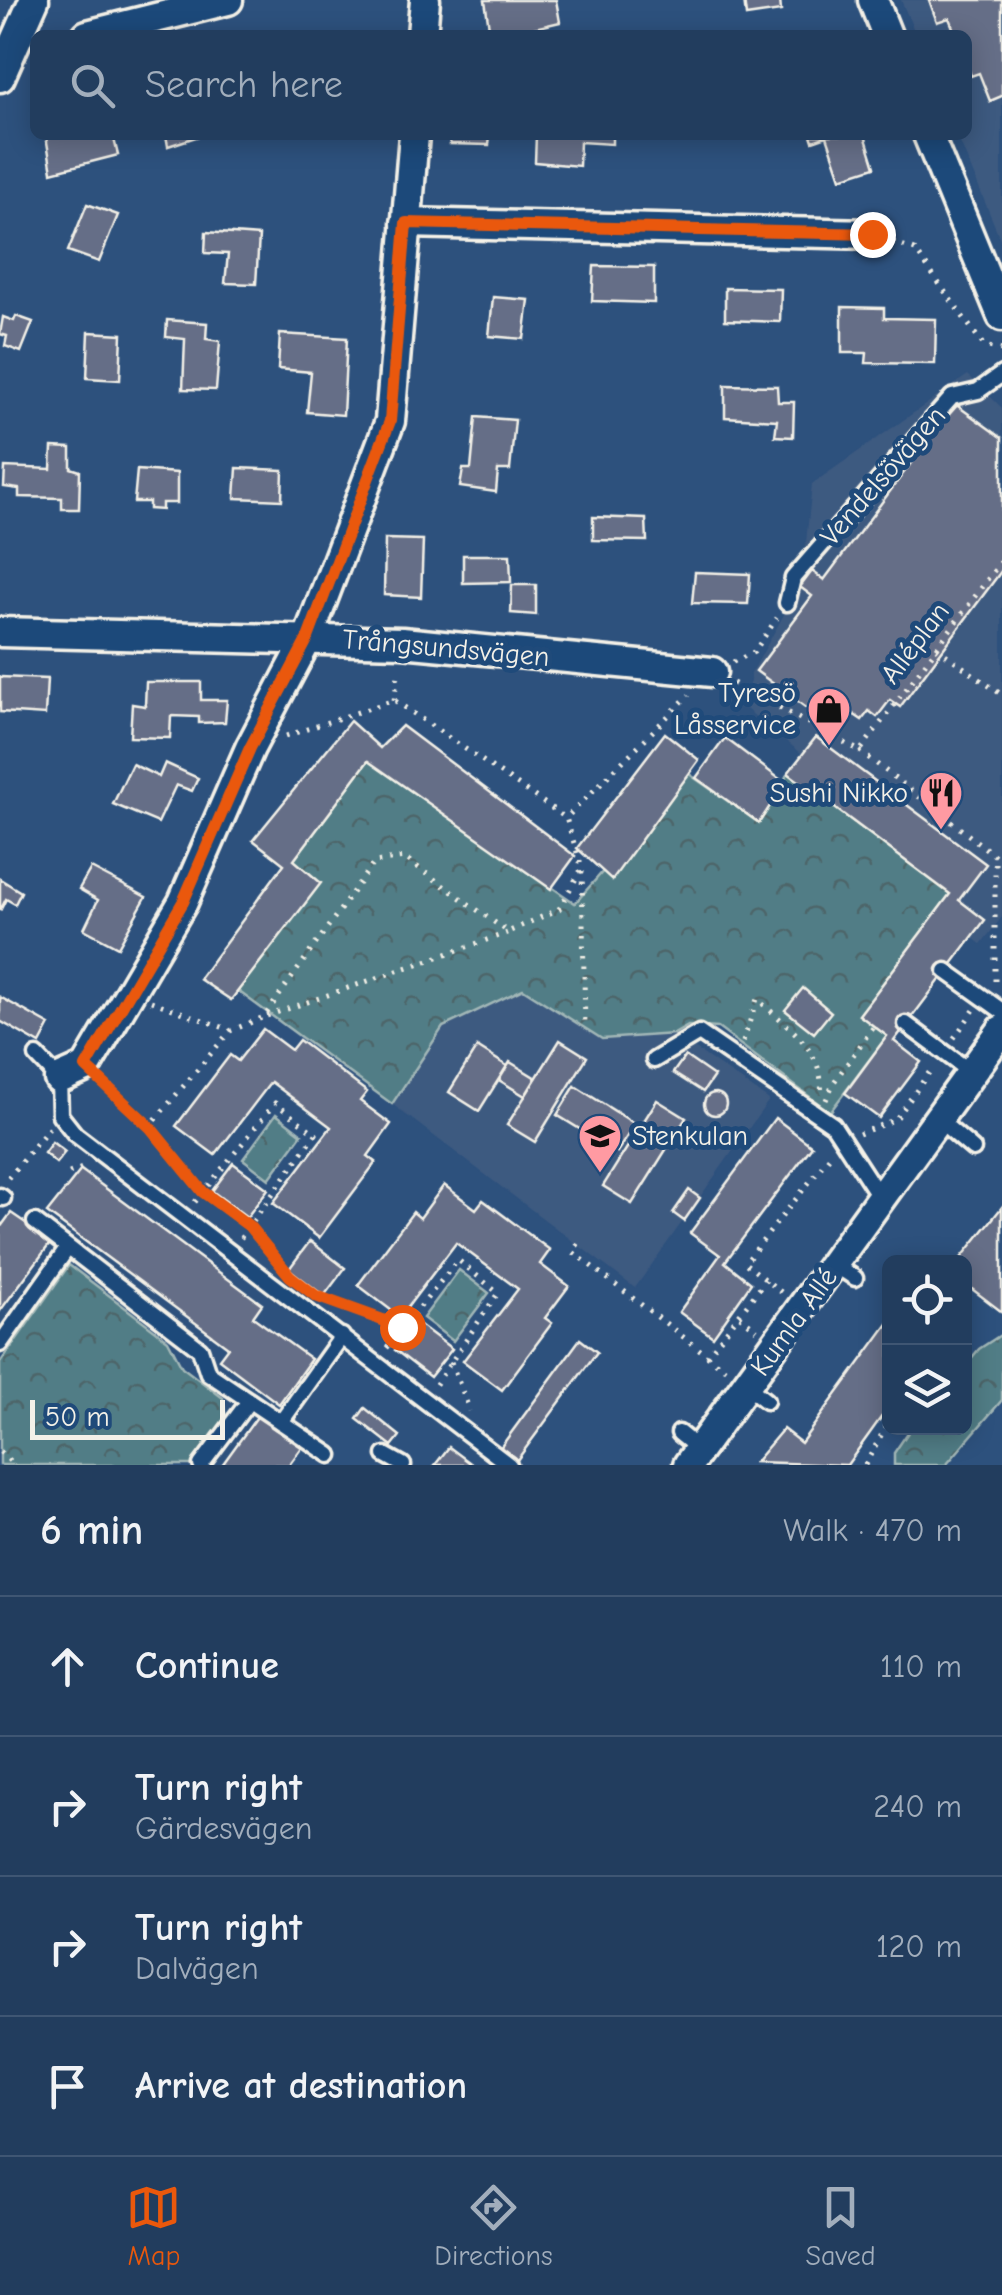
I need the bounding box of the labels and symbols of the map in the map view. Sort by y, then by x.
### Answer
route end [850,212,896,258]
street label: Vendelsövägen [814,400,952,552]
street label: Alléplan [874,596,956,690]
street label: Trångsundsvägen [341,623,551,673]
place label: Tyresö Låsservice [674,677,796,741]
shop icon: Tyresö Låsservice [806,686,852,747]
restaurant icon: Sushi Nikko [918,770,964,831]
place label: Sushi Nikko [770,777,908,809]
school or university icon: Stenkulan [577,1113,623,1174]
place label: Stenkulan [632,1120,748,1152]
street label: Kumla Allé [744,1262,844,1382]
route start [380,1305,426,1351]
scale bar [30,1395,225,1440]

